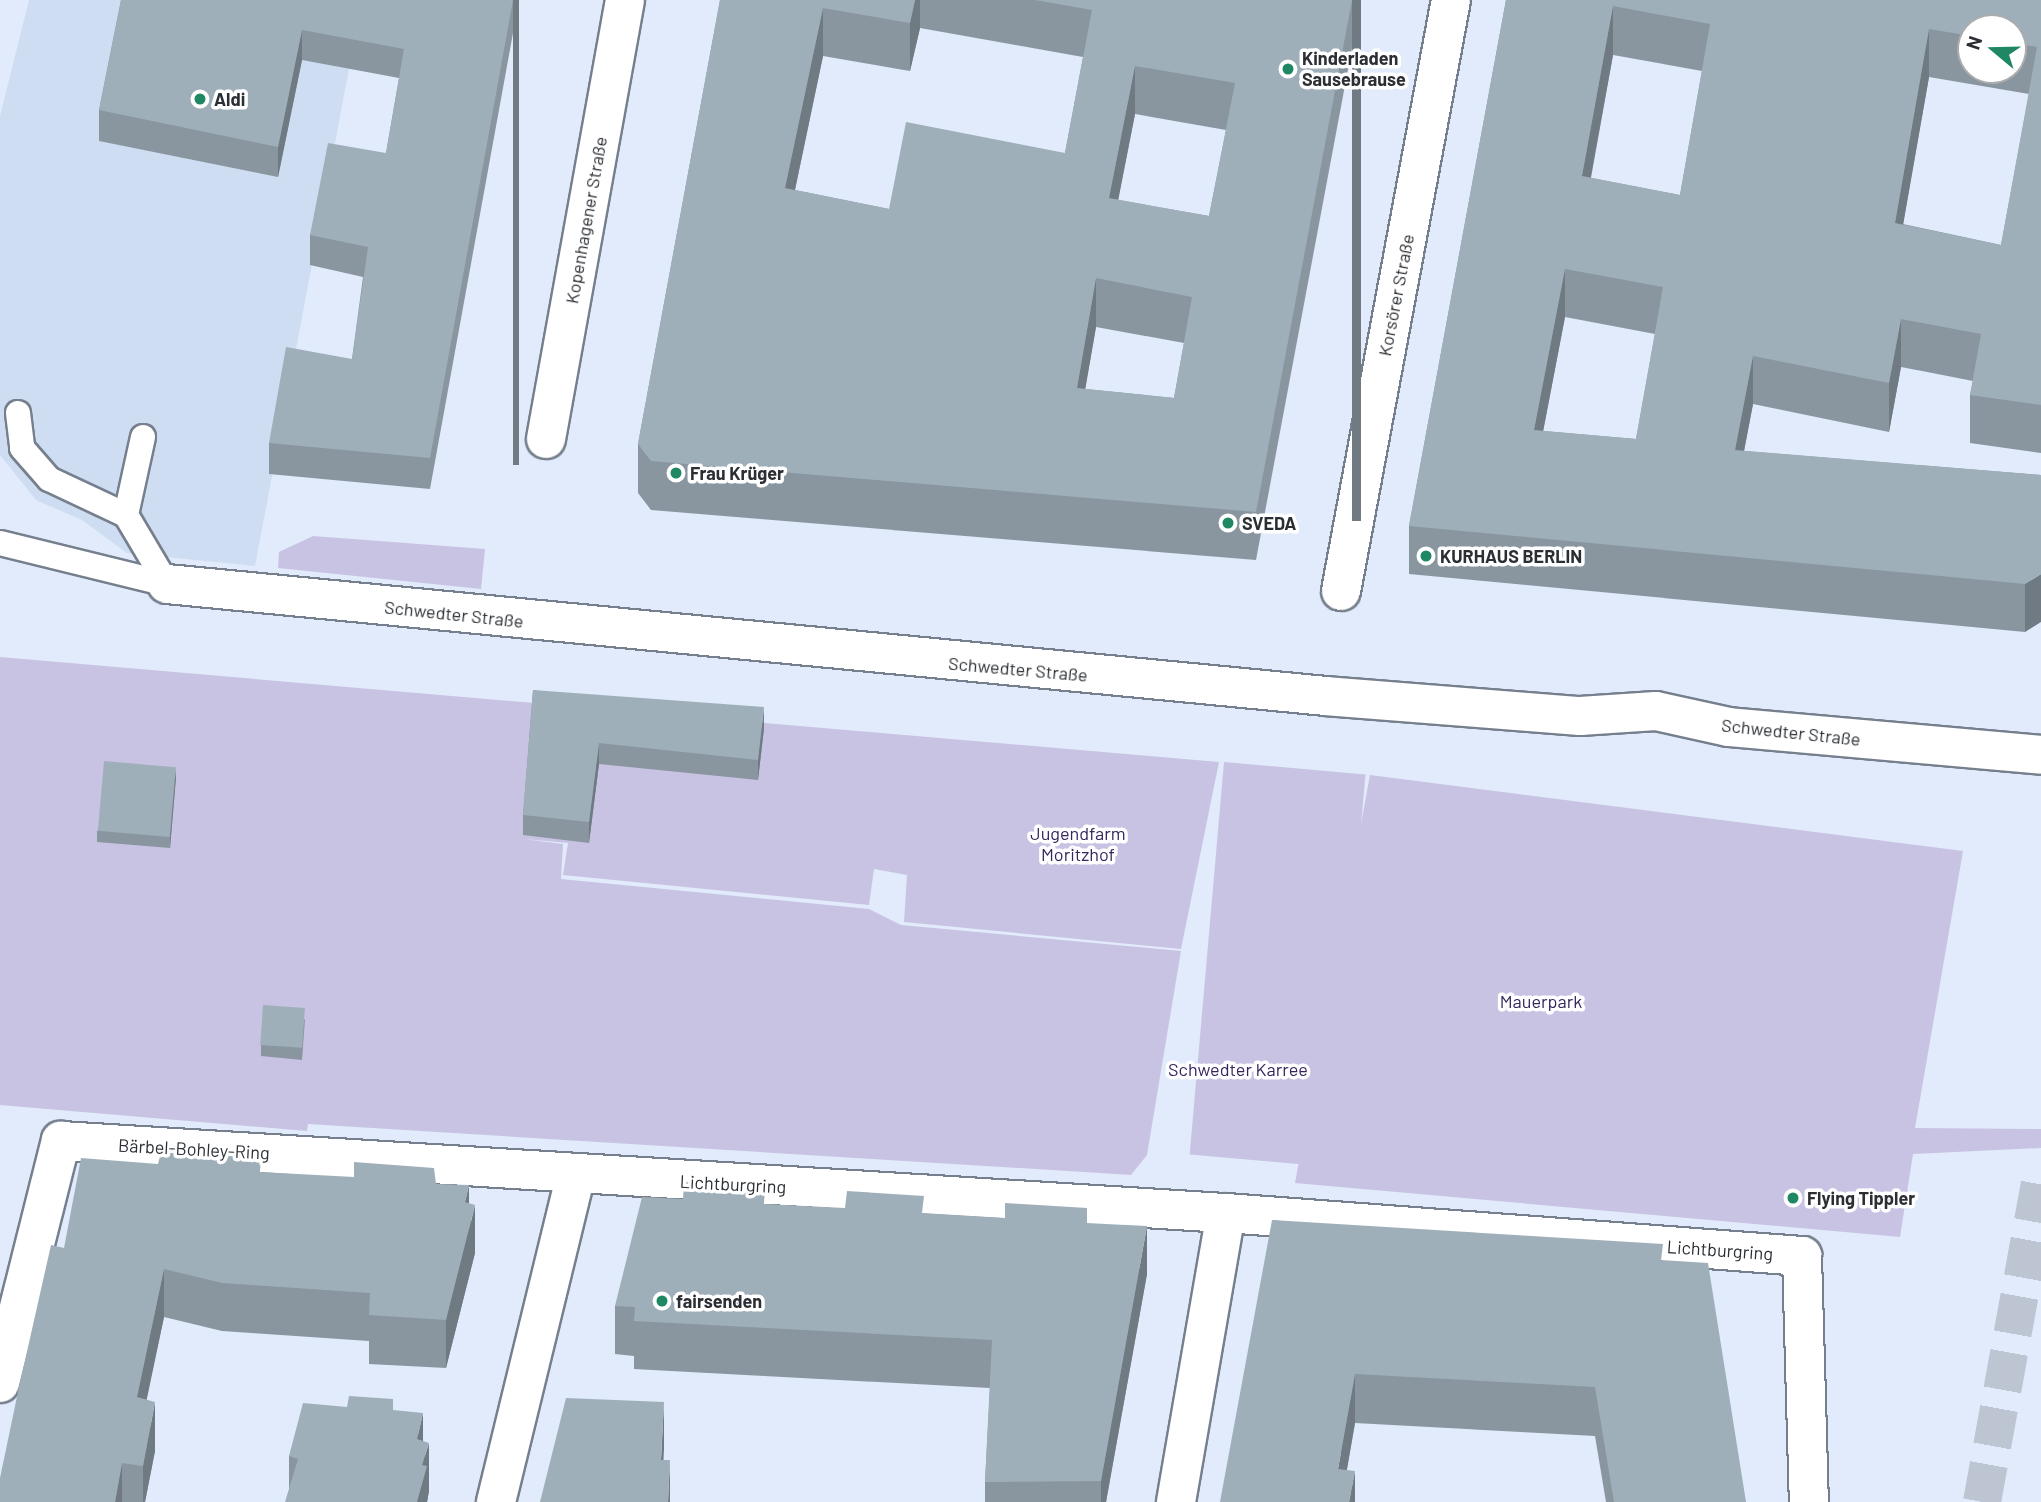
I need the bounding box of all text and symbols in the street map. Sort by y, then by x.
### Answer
north arrow [1957,14,2027,84]
text: N [1961,33,1986,52]
place label: Kinderladen Sausebrause [1302,48,1406,90]
marker: Kinderladen Sausebrause [1280,61,1296,77]
place label: Aldi [214,88,245,110]
marker: Aldi [192,91,208,107]
street label: Kopenhagener Straße [561,135,611,305]
street label: Korsörer Straße [1374,232,1418,358]
place label: Frau Krüger [690,462,784,484]
marker: Frau Krüger [668,465,684,481]
place label: SVEDA [1242,512,1296,534]
marker: SVEDA [1220,515,1236,531]
place label: KURHAUS BERLIN [1440,545,1582,567]
marker: KURHAUS BERLIN [1418,548,1434,564]
street label: Schwedter Straße [383,596,525,632]
street label: Schwedter Straße [947,652,1089,686]
street label: Schwedter Straße [1720,714,1862,750]
park label: Jugendfarm Moritzhof [1030,823,1126,866]
park label: Mauerpark [1500,990,1582,1012]
park label: Schwedter Karree [1168,1058,1308,1080]
street label: Bärbel-Bohley-Ring [118,1134,270,1164]
street label: Lichtburgring [679,1170,787,1198]
place label: Flying Tippler [1807,1187,1915,1209]
marker: Flying Tippler [1785,1190,1801,1206]
street label: Lichtburgring [1666,1236,1774,1264]
place label: fairsenden [676,1290,762,1312]
marker: fairsenden [654,1293,670,1309]

